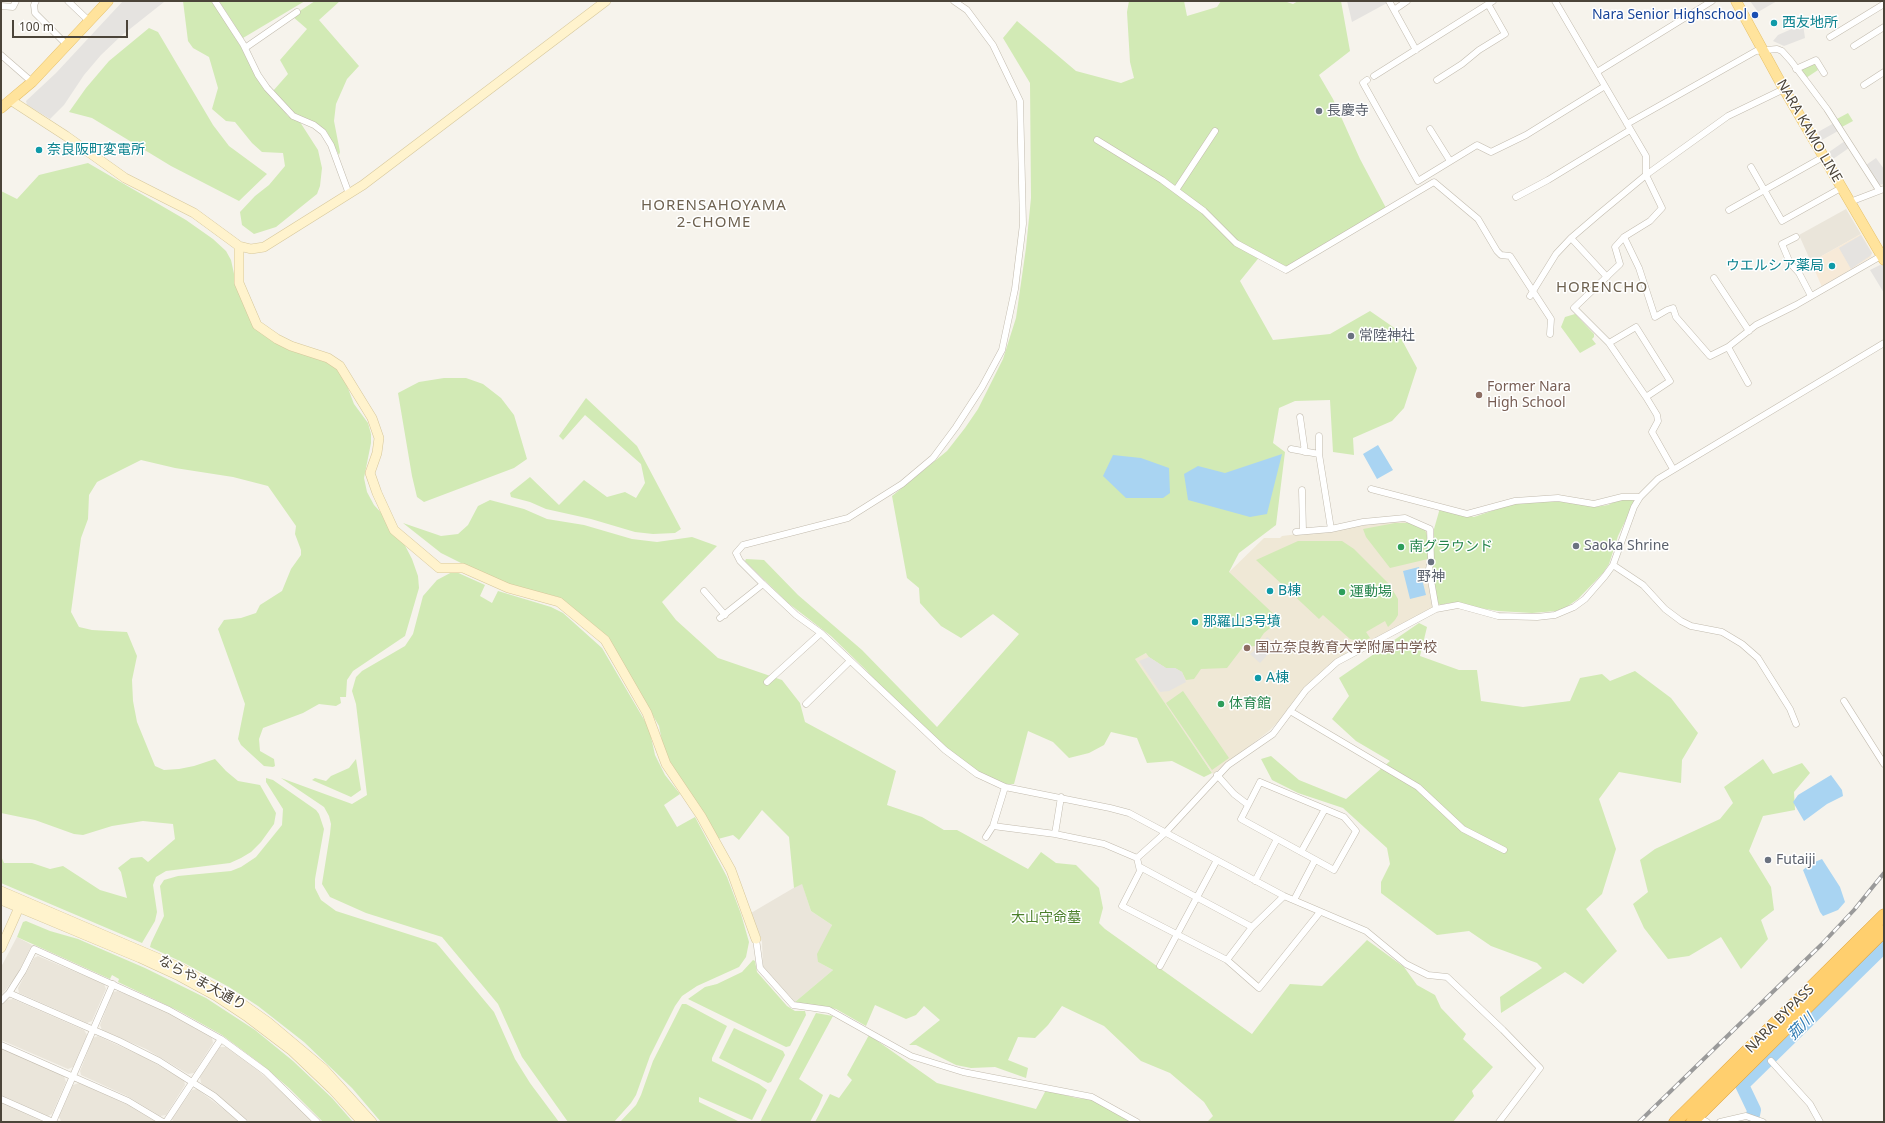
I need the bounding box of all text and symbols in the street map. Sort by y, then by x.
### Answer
place label: Nara Senior Highschool [1592,7,1747,23]
marker: Nara Senior Highschool [1750,10,1760,20]
scale bar [14,12,130,38]
place label: 西友地所 [1782,15,1838,31]
text: 100 m [19,18,54,35]
marker: 西友地所 [1769,18,1779,28]
street label: NARA KAMO LINE [1773,76,1845,186]
place label: 長慶寺 [1327,103,1369,119]
marker: 長慶寺 [1314,106,1324,116]
place label: 奈良阪町変電所 [47,142,145,158]
marker: 奈良阪町変電所 [34,145,44,155]
district label: HORENSAHOYAMA 2-CHOME [641,197,787,232]
place label: ウエルシア薬局 [1726,258,1824,274]
marker: ウエルシア薬局 [1827,261,1837,271]
district label: HORENCHO [1556,279,1648,297]
place label: 常陸神社 [1359,328,1415,344]
marker: 常陸神社 [1346,331,1356,341]
place label: Former Nara High School [1487,379,1571,412]
marker: Former Nara High School [1474,390,1484,400]
place label: Saoka Shrine [1584,538,1669,554]
place label: 南グラウンド [1409,539,1493,555]
marker: Saoka Shrine [1571,541,1581,551]
marker: 南グラウンド [1396,542,1406,552]
marker: 野神 [1426,557,1436,567]
place label: 野神 [1417,569,1445,585]
place label: B棟 [1278,583,1301,599]
place label: 運動場 [1350,584,1392,600]
marker: B棟 [1265,586,1275,596]
marker: 運動場 [1337,587,1347,597]
place label: 那羅山3号墳 [1203,614,1281,630]
marker: 那羅山3号墳 [1190,617,1200,627]
place label: 国立奈良教育大学附属中学校 [1255,640,1437,656]
marker: 国立奈良教育大学附属中学校 [1242,643,1252,653]
place label: A棟 [1266,670,1289,686]
marker: A棟 [1253,673,1263,683]
place label: 体育館 [1229,696,1271,712]
marker: 体育館 [1216,699,1226,709]
place label: Futaiji [1776,852,1816,868]
marker: Futaiji [1763,855,1773,865]
park label: 大山守命墓 [1011,910,1081,926]
street label: ならやま大通り [155,952,249,1014]
street label: NARA BYPASS [1742,981,1818,1057]
water label: 菰川 [1784,1010,1818,1044]

